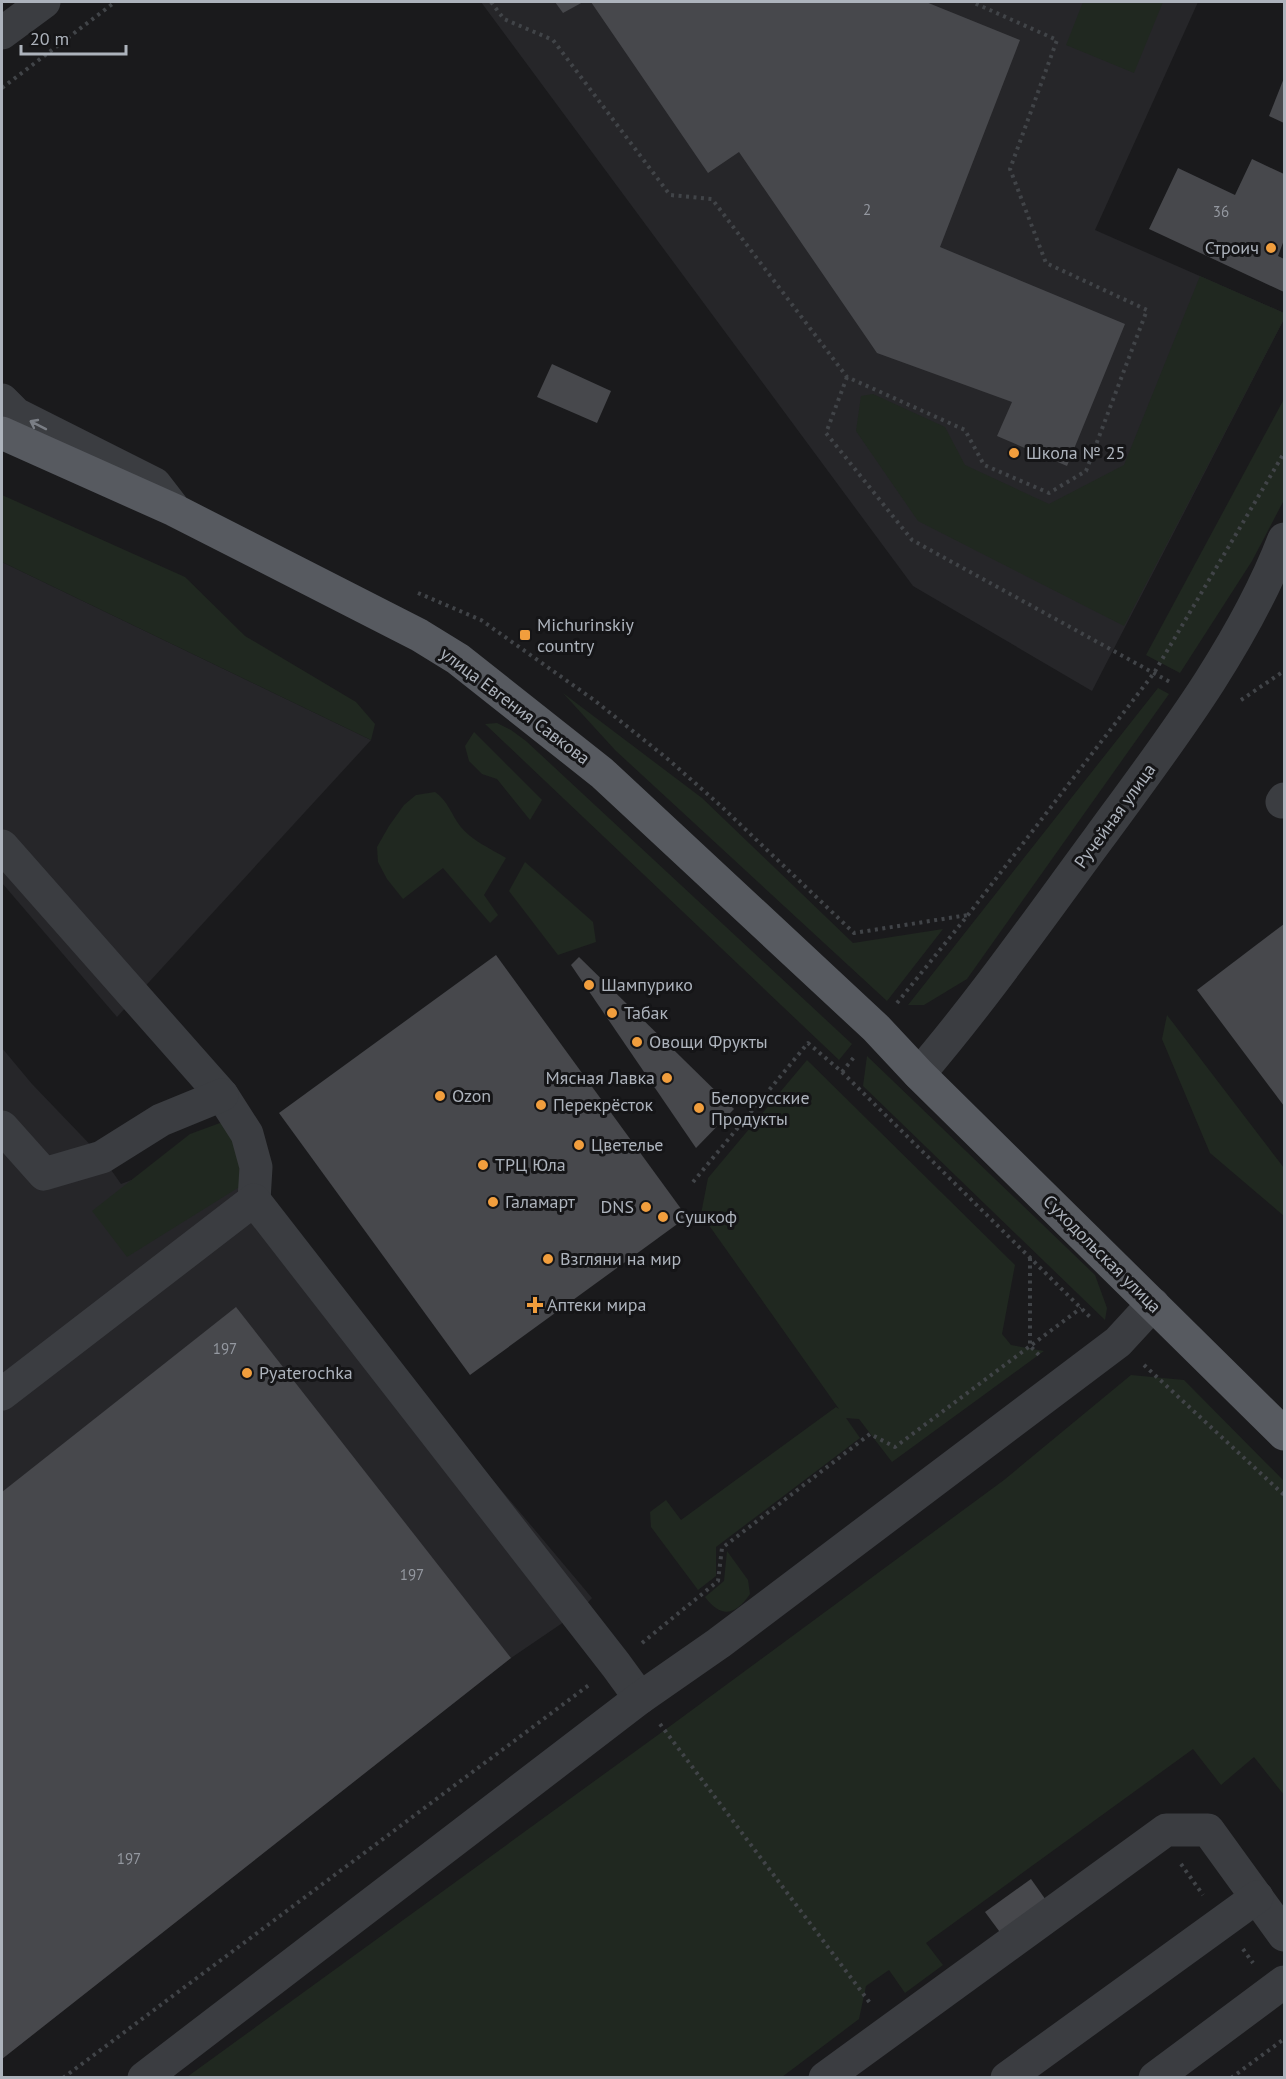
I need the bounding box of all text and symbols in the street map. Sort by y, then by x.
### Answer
scale bar [21,18,126,56]
text: 20 m [30,27,69,50]
house number: 2 [863,200,871,219]
house number: 36 [1213,202,1229,221]
place label: Строич [1205,236,1259,259]
marker: Строич [1264,241,1278,255]
one-way arrow [30,419,47,431]
place label: Школа № 25 [1026,441,1125,464]
marker: Школа № 25 [1007,446,1021,460]
place label: Michurinskiy country [537,613,635,657]
marker: Michurinskiy country [518,628,532,642]
street label: улица Евгения Савкова [436,642,595,769]
street label: Ручейная улица [1069,759,1160,873]
place label: Шампурико [601,973,693,996]
marker: Шампурико [582,978,596,992]
place label: Табак [624,1001,669,1024]
marker: Табак [605,1006,619,1020]
place label: Овощи Фрукты [649,1030,768,1053]
marker: Овощи Фрукты [630,1035,644,1049]
place label: Мясная Лавка [546,1066,655,1089]
marker: Мясная Лавка [660,1071,674,1085]
place label: Ozon [452,1084,491,1107]
place label: Белорусские Продукты [711,1086,810,1130]
marker: Ozon [433,1089,447,1103]
place label: Перекрёсток [553,1093,654,1116]
marker: Перекрёсток [534,1098,548,1112]
marker: Белорусские Продукты [692,1101,706,1115]
place label: Цветелье [591,1133,663,1156]
marker: Цветелье [572,1138,586,1152]
place label: ТРЦ Юла [495,1153,566,1176]
marker: ТРЦ Юла [476,1158,490,1172]
place label: Галамарт [505,1190,576,1213]
street label: Суходольская улица [1038,1190,1166,1318]
marker: Галамарт [486,1195,500,1209]
place label: DNS [601,1195,634,1218]
marker: DNS [639,1200,653,1214]
place label: Сушкоф [675,1205,737,1228]
marker: Сушкоф [656,1210,670,1224]
place label: Взгляни на мир [560,1247,681,1270]
marker: Взгляни на мир [541,1252,555,1266]
place label: Аптеки мира [547,1293,647,1316]
marker: Аптеки мира [528,1298,542,1312]
house number: 197 [213,1339,237,1358]
place label: Pyaterochka [259,1361,353,1384]
marker: Pyaterochka [240,1366,254,1380]
house number: 197 [400,1565,424,1584]
house number: 197 [117,1849,141,1868]

